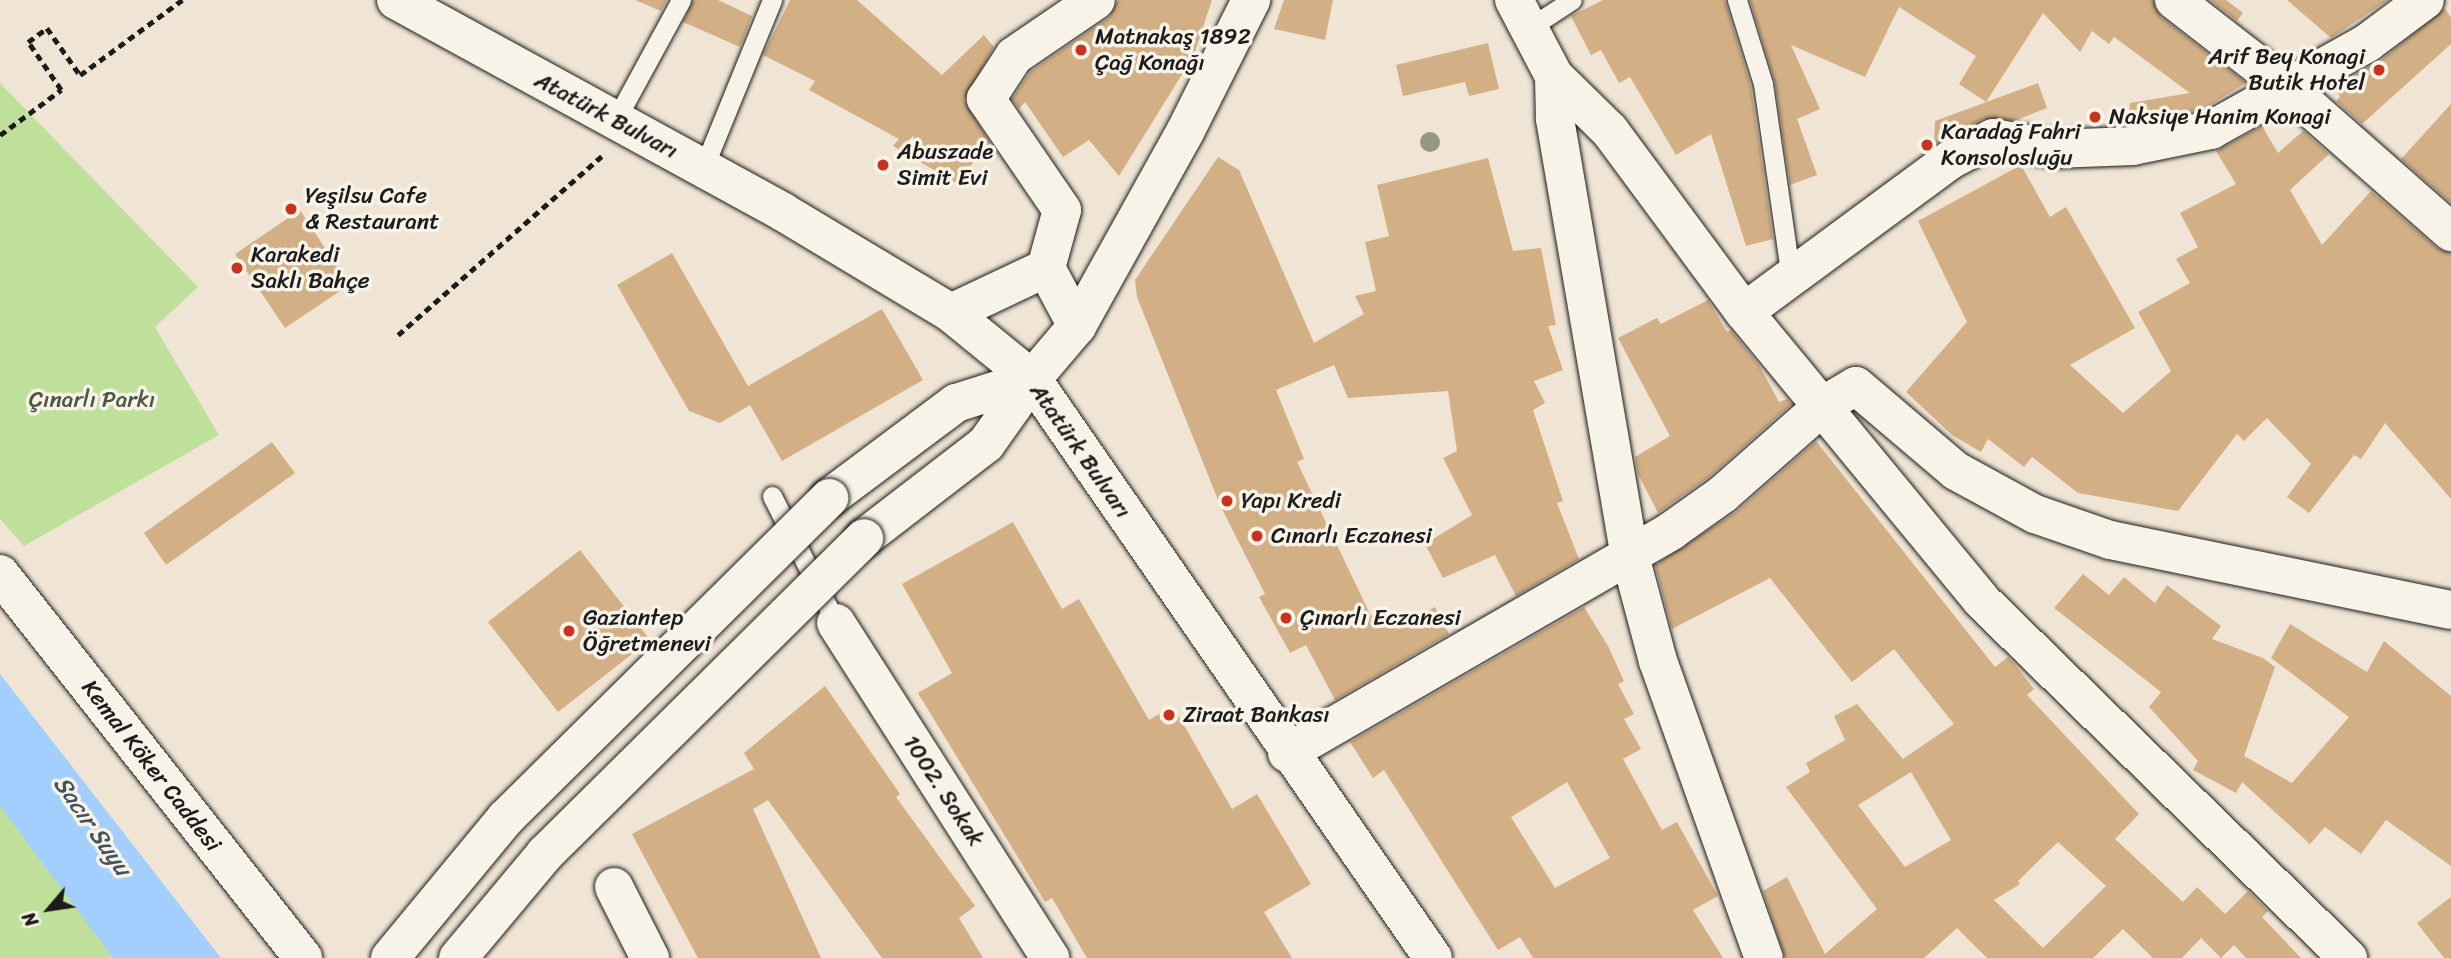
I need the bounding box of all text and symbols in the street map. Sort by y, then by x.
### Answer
place label: Matnakaş 1892 Çağ Konağı [1095,23,1251,77]
marker: Matnakaş 1892 Çağ Konağı [1073,42,1089,58]
place label: Arif Bey Konagi Butik Hotel [2206,43,2365,97]
marker: Arif Bey Konagi Butik Hotel [2371,62,2387,78]
street label: Atatürk Bulvarı [530,67,682,165]
place label: Naksiye Hanim Konagi [2109,103,2332,131]
marker: Naksiye Hanim Konagi [2087,109,2103,125]
place label: Karadağ Fahri Konsolosluğu [1941,118,2081,172]
marker: Karadağ Fahri Konsolosluğu [1919,137,1935,153]
place label: Abuszade Simit Evi [897,138,993,192]
marker: Abuszade Simit Evi [875,157,891,173]
place label: Yeşilsu Cafe & Restaurant [305,182,439,236]
marker: Yeşilsu Cafe & Restaurant [283,201,299,217]
place label: Karakedi Saklı Bahçe [251,241,369,295]
marker: Karakedi Saklı Bahçe [229,260,245,276]
street label: Atatürk Bulvarı [1023,378,1137,524]
park label: Çınarlı Parkı [29,386,155,414]
place label: Yapı Kredi [1241,487,1341,515]
marker: Yapı Kredi [1219,493,1235,509]
place label: Cınarlı Eczanesi [1271,522,1432,550]
marker: Cınarlı Eczanesi [1249,528,1265,544]
place label: Gaziantep Öğretmenevi [583,604,711,658]
place label: Çınarlı Eczanesi [1300,604,1461,632]
marker: Çınarlı Eczanesi [1278,610,1294,626]
marker: Gaziantep Öğretmenevi [561,623,577,639]
street label: Kemal Köker Caddesi [75,675,227,857]
place label: Ziraat Bankası [1183,701,1328,729]
marker: Ziraat Bankası [1161,707,1177,723]
street label: 1002. Sokak [897,730,989,852]
water label: Sacır Suyu [47,771,137,881]
north arrow [14,874,84,944]
text: N [13,906,48,933]

